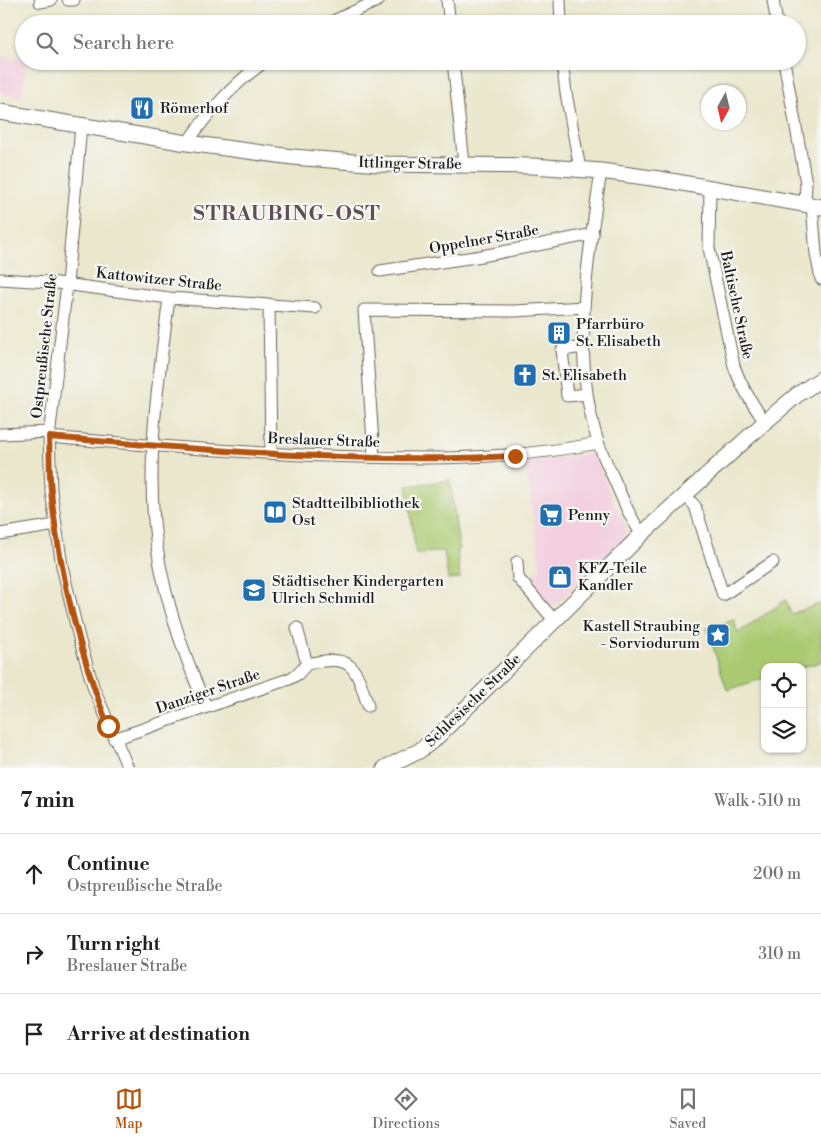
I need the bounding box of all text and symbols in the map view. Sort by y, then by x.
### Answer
search box [15,15,806,70]
icon: search [33,29,61,57]
text: Search here [73,31,174,55]
north arrow [701,85,746,130]
restaurant icon: Römerhof [129,95,155,121]
place label: Römerhof [160,99,229,118]
street label: Ittlinger Straße [358,153,462,174]
district label: STRAUBING-OST [193,202,381,227]
street label: Oppelner Straße [428,220,540,258]
street label: Baltische Straße [716,248,757,361]
street label: Kattowitzer Straße [95,263,223,296]
street label: Ostpreußische Straße [27,273,62,420]
place label: Pfarrbüro St. Elisabeth [576,315,661,351]
building icon: Pfarrbüro St. Elisabeth [546,320,572,346]
church icon: St. Elisabeth [512,362,538,388]
place label: St. Elisabeth [542,366,627,385]
street label: Breslauer Straße [266,429,381,452]
route end [504,445,527,468]
place label: Stadtteilbibliothek Ost [292,494,420,530]
library icon: Stadtteilbibliothek Ost [262,499,288,525]
supermarket icon: Penny [538,502,564,528]
place label: Penny [568,506,611,525]
place label: KFZ-Teile Kandler [578,559,647,595]
shop icon: KFZ-Teile Kandler [547,564,573,590]
place label: Städtischer Kindergarten Ulrich Schmidl [272,572,444,608]
school or university icon: Städtischer Kindergarten Ulrich Schmidl [241,577,267,603]
place label: Kastell Straubing - Sorviodurum [583,617,700,653]
place icon: Kastell Straubing - Sorviodurum [705,622,731,648]
street label: Schlesische Straße [421,650,525,751]
map controls [761,663,806,753]
button: locate [761,663,806,708]
street label: Danziger Straße [154,665,263,718]
button: layers [761,708,806,753]
route start [97,715,120,738]
text: 7 min [20,788,74,814]
text: Walk · 510 m [714,791,801,811]
text: Continue [67,852,150,876]
icon: ahead [20,860,48,888]
text: 200 m [753,864,801,884]
text: Ostpreußische Straße [67,876,223,896]
text: Turn right [67,932,160,956]
icon: right [20,940,48,968]
text: 310 m [758,944,801,964]
text: Breslauer Straße [67,956,187,976]
icon: arrive [20,1020,48,1048]
text: Arrive at destination [67,1022,250,1046]
tab: Map [115,1085,143,1133]
tab: Directions [372,1085,440,1133]
tab: Saved [669,1085,706,1133]

